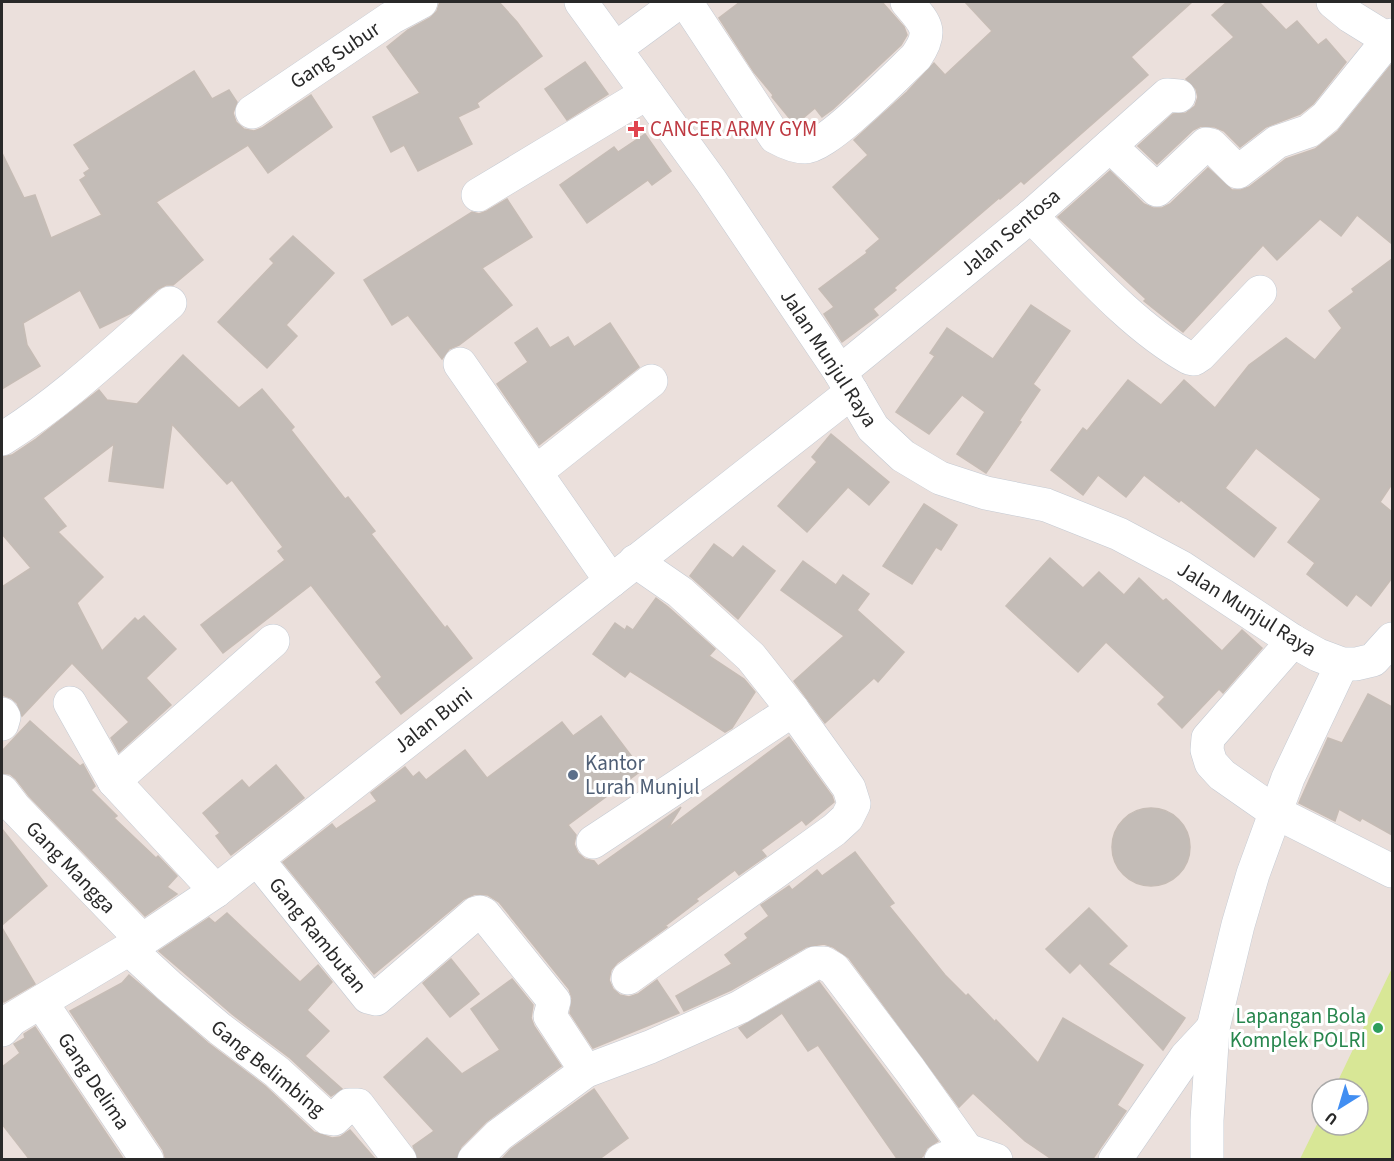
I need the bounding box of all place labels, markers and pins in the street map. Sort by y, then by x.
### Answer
place label: CANCER ARMY GYM [650,114,817,144]
marker: CANCER ARMY GYM [627,120,645,138]
place label: Kantor Lurah Munjul [585,748,700,802]
marker: Kantor Lurah Munjul [566,768,580,782]
place label: Lapangan Bola Komplek POLRI [1230,1001,1366,1055]
marker: Lapangan Bola Komplek POLRI [1371,1021,1385,1035]

